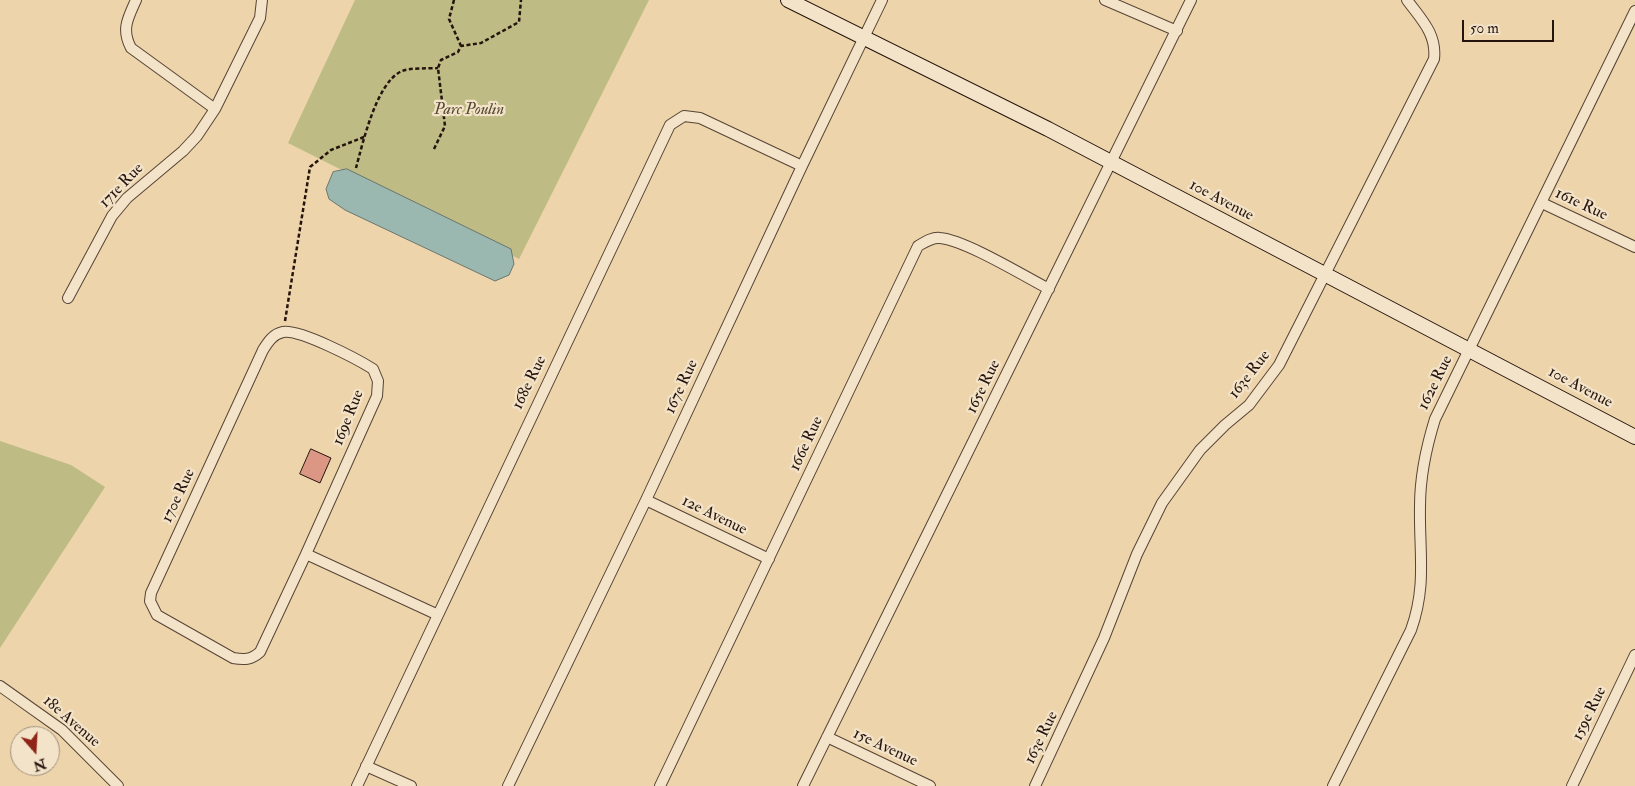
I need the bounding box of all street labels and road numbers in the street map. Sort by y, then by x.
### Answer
street label: 171e Rue [96,160,148,212]
street label: 10e Avenue [1186,176,1256,226]
street label: 161e Rue [1552,185,1610,225]
street label: 163e Rue [1225,347,1275,403]
street label: 168e Rue [509,353,551,413]
street label: 162e Rue [1415,353,1457,413]
street label: 167e Rue [661,357,703,417]
street label: 165e Rue [963,357,1005,417]
street label: 10e Avenue [1545,363,1615,413]
street label: 169e Rue [329,387,369,449]
street label: 166e Rue [786,414,828,474]
street label: 170e Rue [158,466,200,526]
street label: 12e Avenue [678,492,750,540]
street label: 159e Rue [1569,684,1611,744]
street label: 18e Avenue [38,692,104,752]
street label: 163e Rue [1021,709,1063,767]
street label: 15e Avenue [850,725,920,771]

